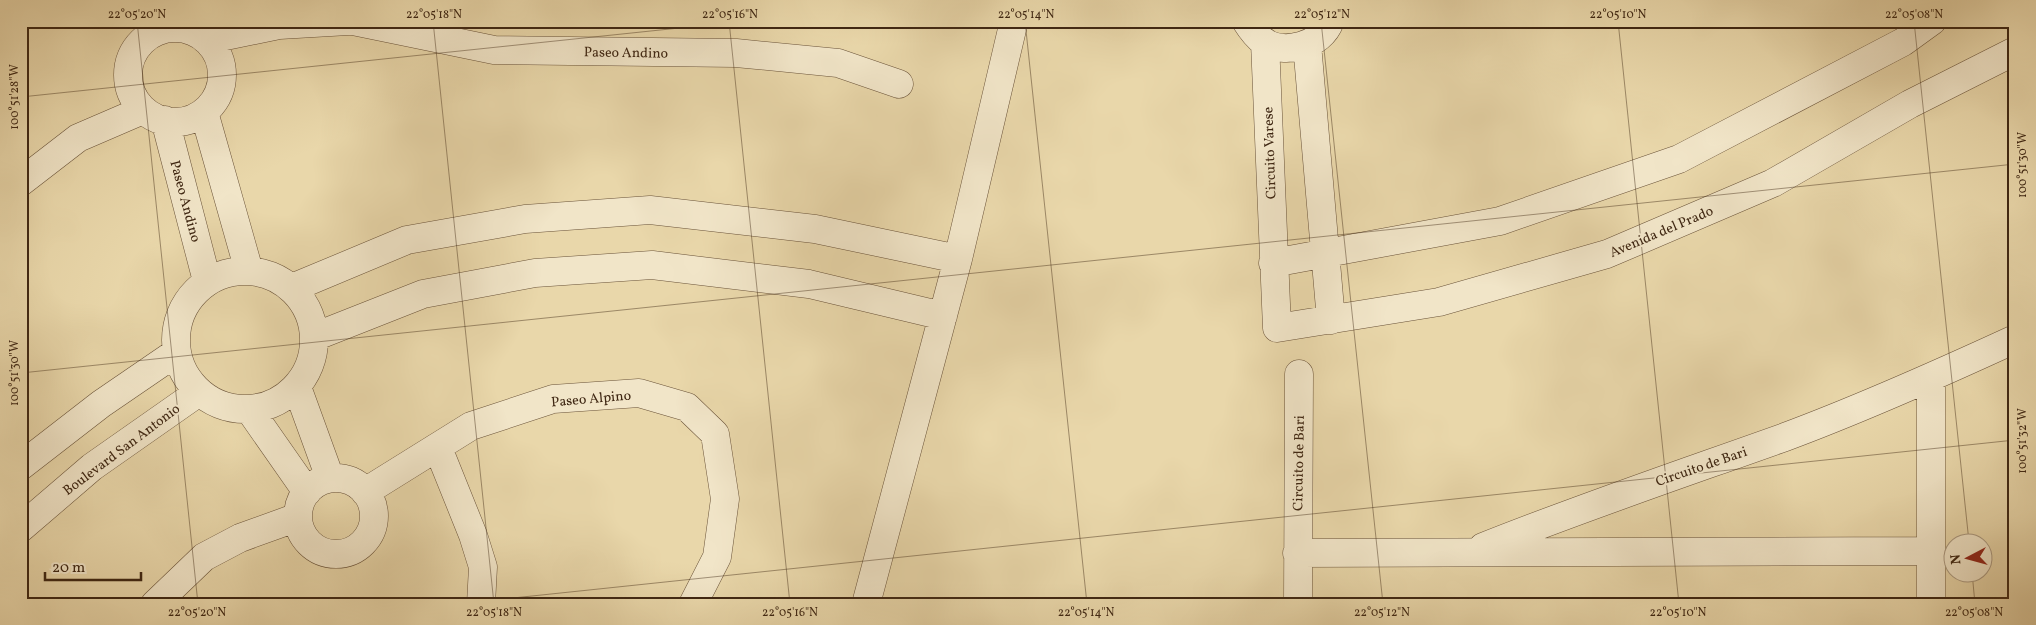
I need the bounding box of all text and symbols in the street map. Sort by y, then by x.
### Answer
text: 22°05'20"N [108,7,166,23]
text: 22°05'18"N [406,7,462,23]
text: 22°05'16"N [702,7,758,23]
text: 22°05'14"N [998,7,1054,23]
text: 22°05'12"N [1294,7,1350,23]
text: 22°05'10"N [1590,7,1646,23]
text: 22°05'08"N [1885,7,1943,23]
street label: Paseo Andino [584,43,668,64]
text: 100°51'28"W [7,64,23,130]
street label: Circuito Varese [1259,106,1282,200]
text: 100°51'30"W [2015,132,2031,198]
street label: Paseo Andino [164,158,205,244]
street label: Avenida del Prado [1607,202,1716,263]
text: 100°51'30"W [7,340,23,406]
street label: Paseo Alpino [550,387,632,412]
street label: Boulevard San Antonio [59,400,184,501]
text: 100°51'32"W [2015,408,2031,474]
street label: Circuito de Bari [1289,415,1310,511]
street label: Circuito de Bari [1653,443,1750,492]
north arrow [1944,532,1994,582]
scale bar [45,550,141,582]
text: N [1947,553,1967,565]
text: 20 m [52,558,85,579]
text: 22°05'20"N [168,605,226,621]
text: 22°05'18"N [466,605,522,621]
text: 22°05'16"N [762,605,818,621]
text: 22°05'14"N [1058,605,1114,621]
text: 22°05'12"N [1354,605,1410,621]
text: 22°05'10"N [1650,605,1706,621]
text: 22°05'08"N [1945,605,2003,621]

